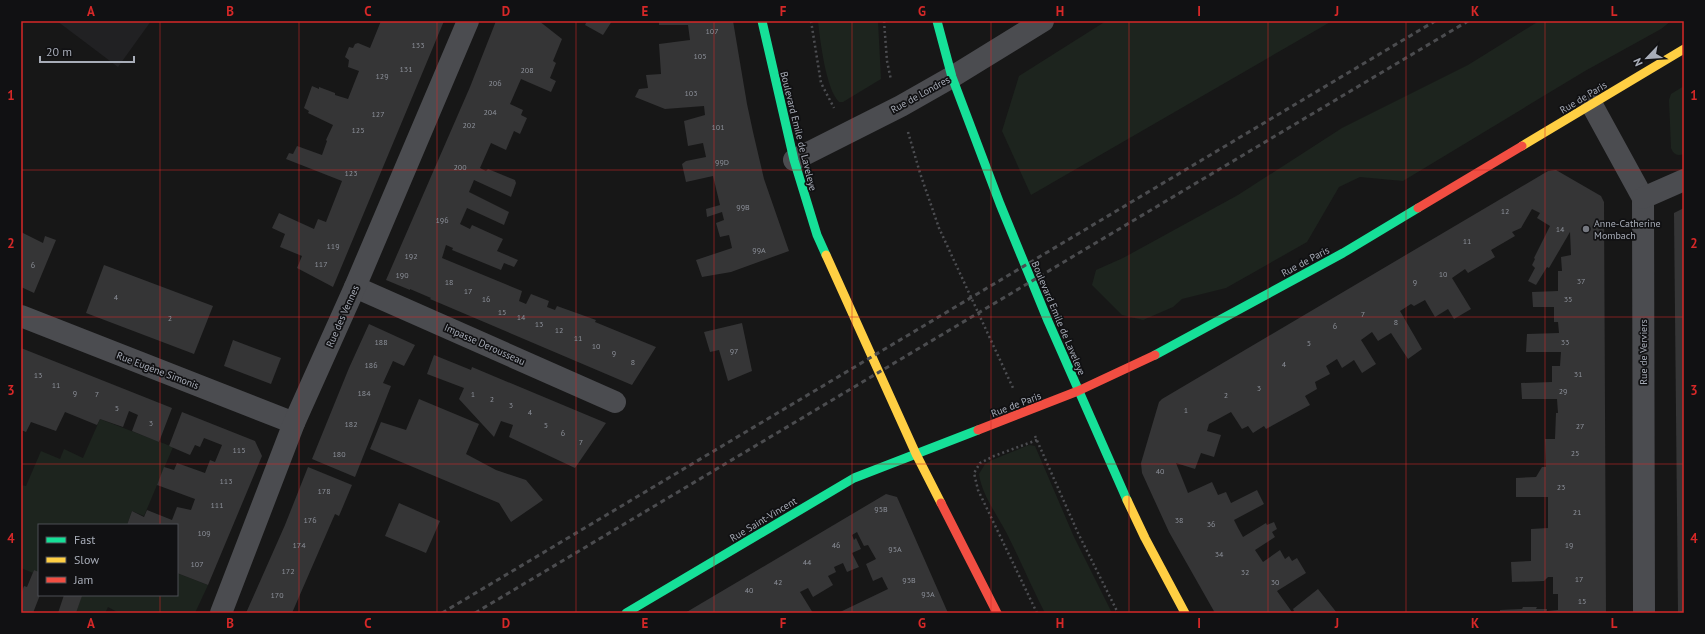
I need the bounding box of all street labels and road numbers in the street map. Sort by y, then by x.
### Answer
street label: Boulevard Emile de Laveleye [777,70,820,192]
street label: Rue de Londres [888,73,952,116]
street label: Rue de Paris [1557,78,1609,117]
street label: Rue de Paris [1279,243,1332,280]
street label: Boulevard Emile de Laveleye [1029,259,1088,377]
street label: Rue des Vennes [323,283,362,349]
street label: Rue de Verviers [1637,319,1650,385]
street label: Impasse Derousseau [442,321,527,368]
street label: Rue Eugène Simonis [115,349,201,392]
street label: Rue de Paris [989,389,1043,420]
street label: Rue Saint-Vincent [727,494,800,545]

